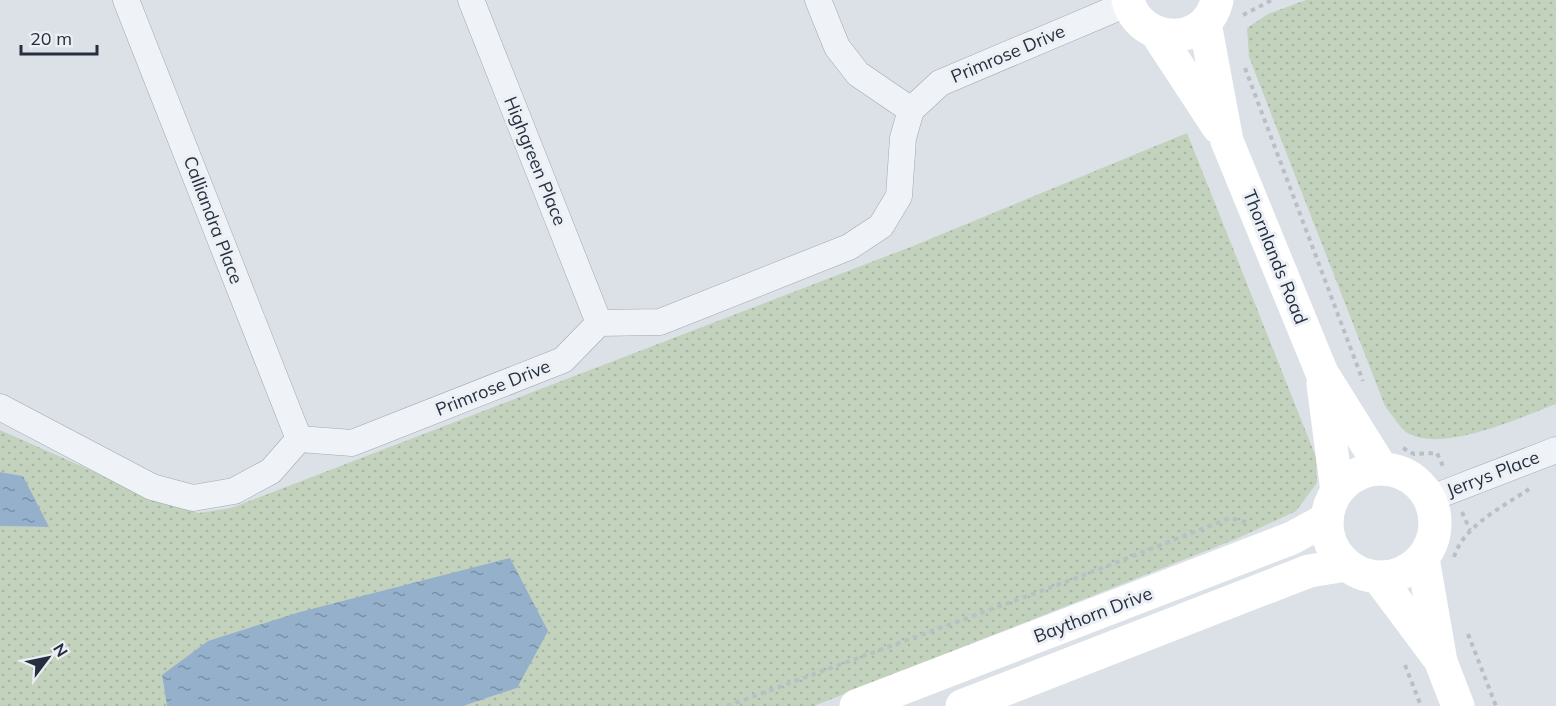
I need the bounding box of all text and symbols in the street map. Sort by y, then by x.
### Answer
scale bar [21,18,98,56]
street label: Primrose Drive [947,19,1068,88]
text: 20 m [30,27,72,50]
street label: Highgreen Place [499,93,572,229]
street label: Calliandra Place [179,153,248,287]
street label: Thornlands Road [1238,186,1313,327]
street label: Primrose Drive [432,354,554,421]
street label: Jerrys Place [1443,445,1543,502]
street label: Baythorn Drive [1030,581,1155,648]
north arrow [18,628,78,688]
text: N [49,640,72,660]

